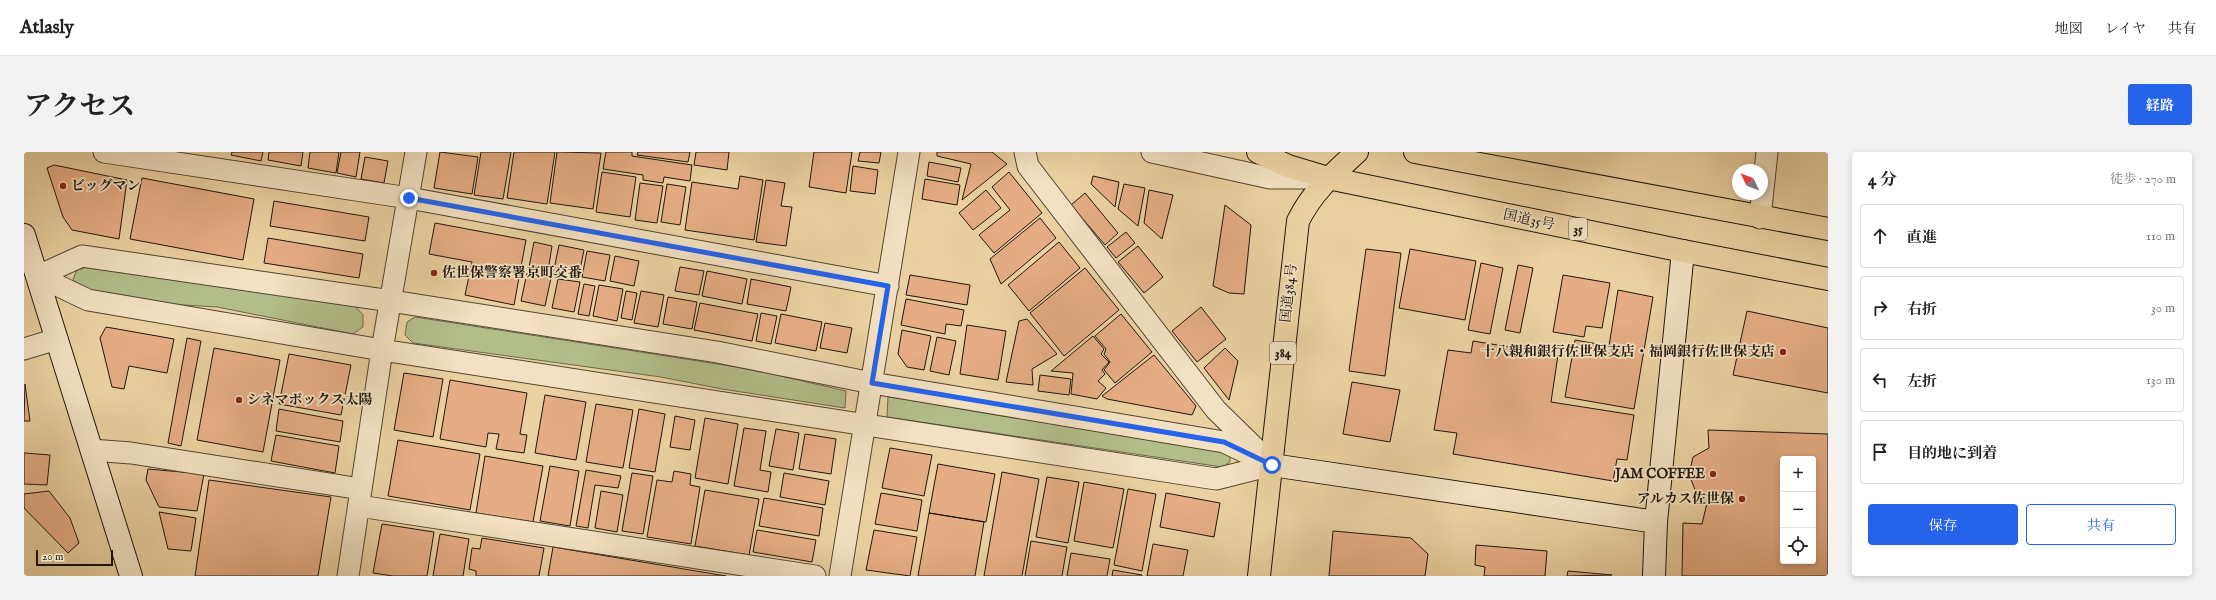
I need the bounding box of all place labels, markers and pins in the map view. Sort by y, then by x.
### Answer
place label: ビッグマン [71,177,140,195]
marker: ビッグマン [58,181,68,191]
place label: 佐世保警察署京町交番 [442,264,582,282]
marker: 佐世保警察署京町交番 [429,268,439,278]
place label: 十八親和銀行佐世保支店・福岡銀行佐世保支店 [1481,343,1775,361]
marker: 十八親和銀行佐世保支店・福岡銀行佐世保支店 [1778,347,1788,357]
place label: シネマボックス太陽 [247,391,372,409]
marker: シネマボックス太陽 [234,395,244,405]
place label: JAM COFFEE [1613,465,1705,483]
marker: JAM COFFEE [1708,469,1718,479]
place label: アルカス佐世保 [1637,490,1734,508]
marker: アルカス佐世保 [1737,494,1747,504]

